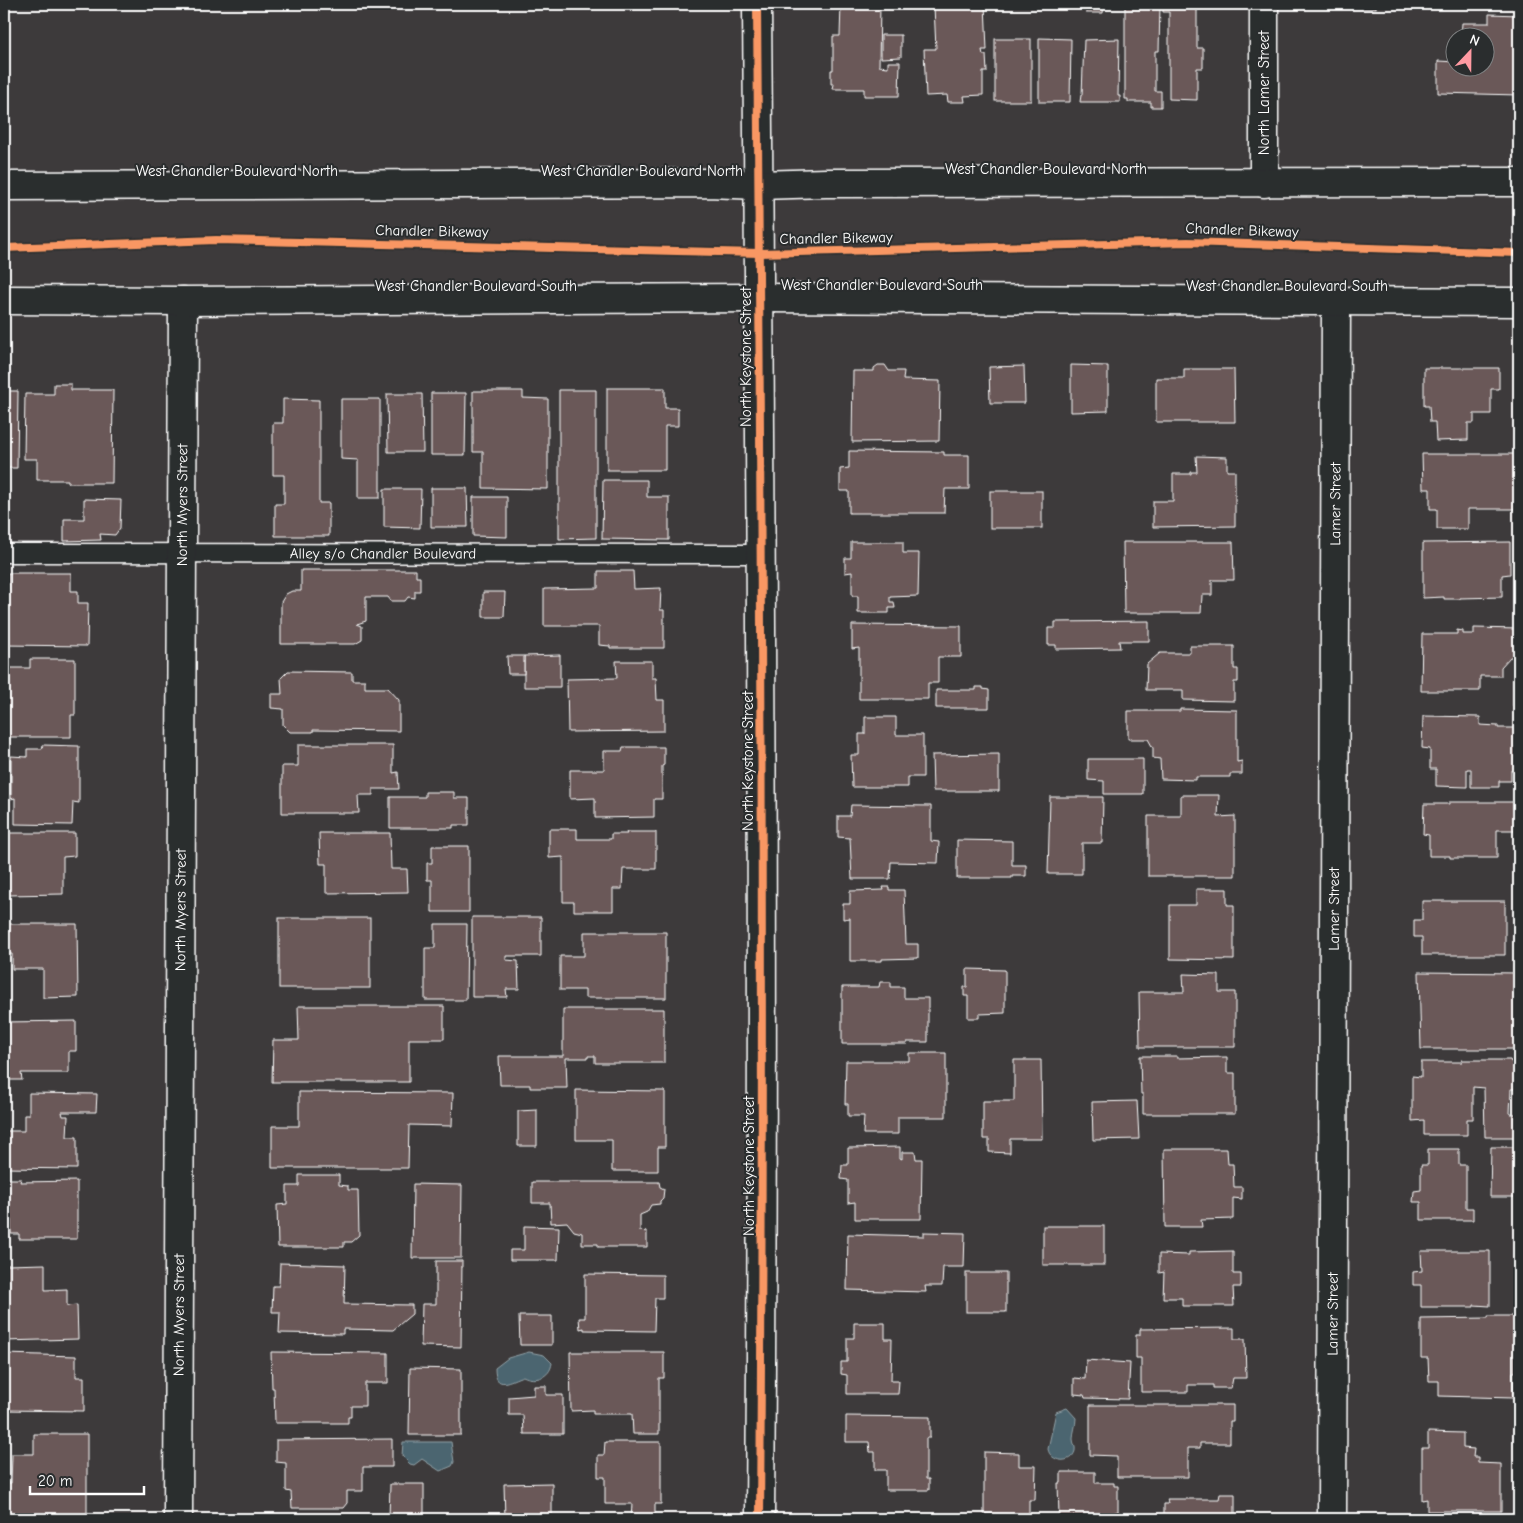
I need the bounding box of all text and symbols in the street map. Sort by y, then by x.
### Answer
north arrow [1446,28,1496,78]
street label: North Lamer Street [1255,30,1273,155]
text: N [1467,31,1482,50]
street label: West Chandler Boulevard North [945,160,1147,178]
street label: West Chandler Boulevard North [136,162,338,180]
street label: West Chandler Boulevard North [541,162,743,180]
street label: Chandler Bikeway [1185,219,1299,241]
street label: Chandler Bikeway [375,221,489,241]
street label: Chandler Bikeway [779,228,893,248]
street label: West Chandler Boulevard South [781,276,983,294]
street label: West Chandler Boulevard South [375,277,577,295]
street label: West Chandler Boulevard South [1186,277,1388,295]
street label: North Keystone Street [737,286,755,427]
street label: North Myers Street [173,443,191,566]
street label: Lamer Street [1326,462,1344,546]
street label: Alley s/o Chandler Boulevard [290,544,476,563]
street label: North Keystone Street [739,690,757,831]
street label: North Myers Street [171,848,190,971]
street label: Lamer Street [1325,867,1343,951]
street label: North Keystone Street [740,1095,758,1236]
street label: North Myers Street [170,1253,188,1376]
street label: Lamer Street [1324,1272,1342,1356]
scale bar [30,1463,144,1495]
text: 20 m [38,1472,72,1490]

